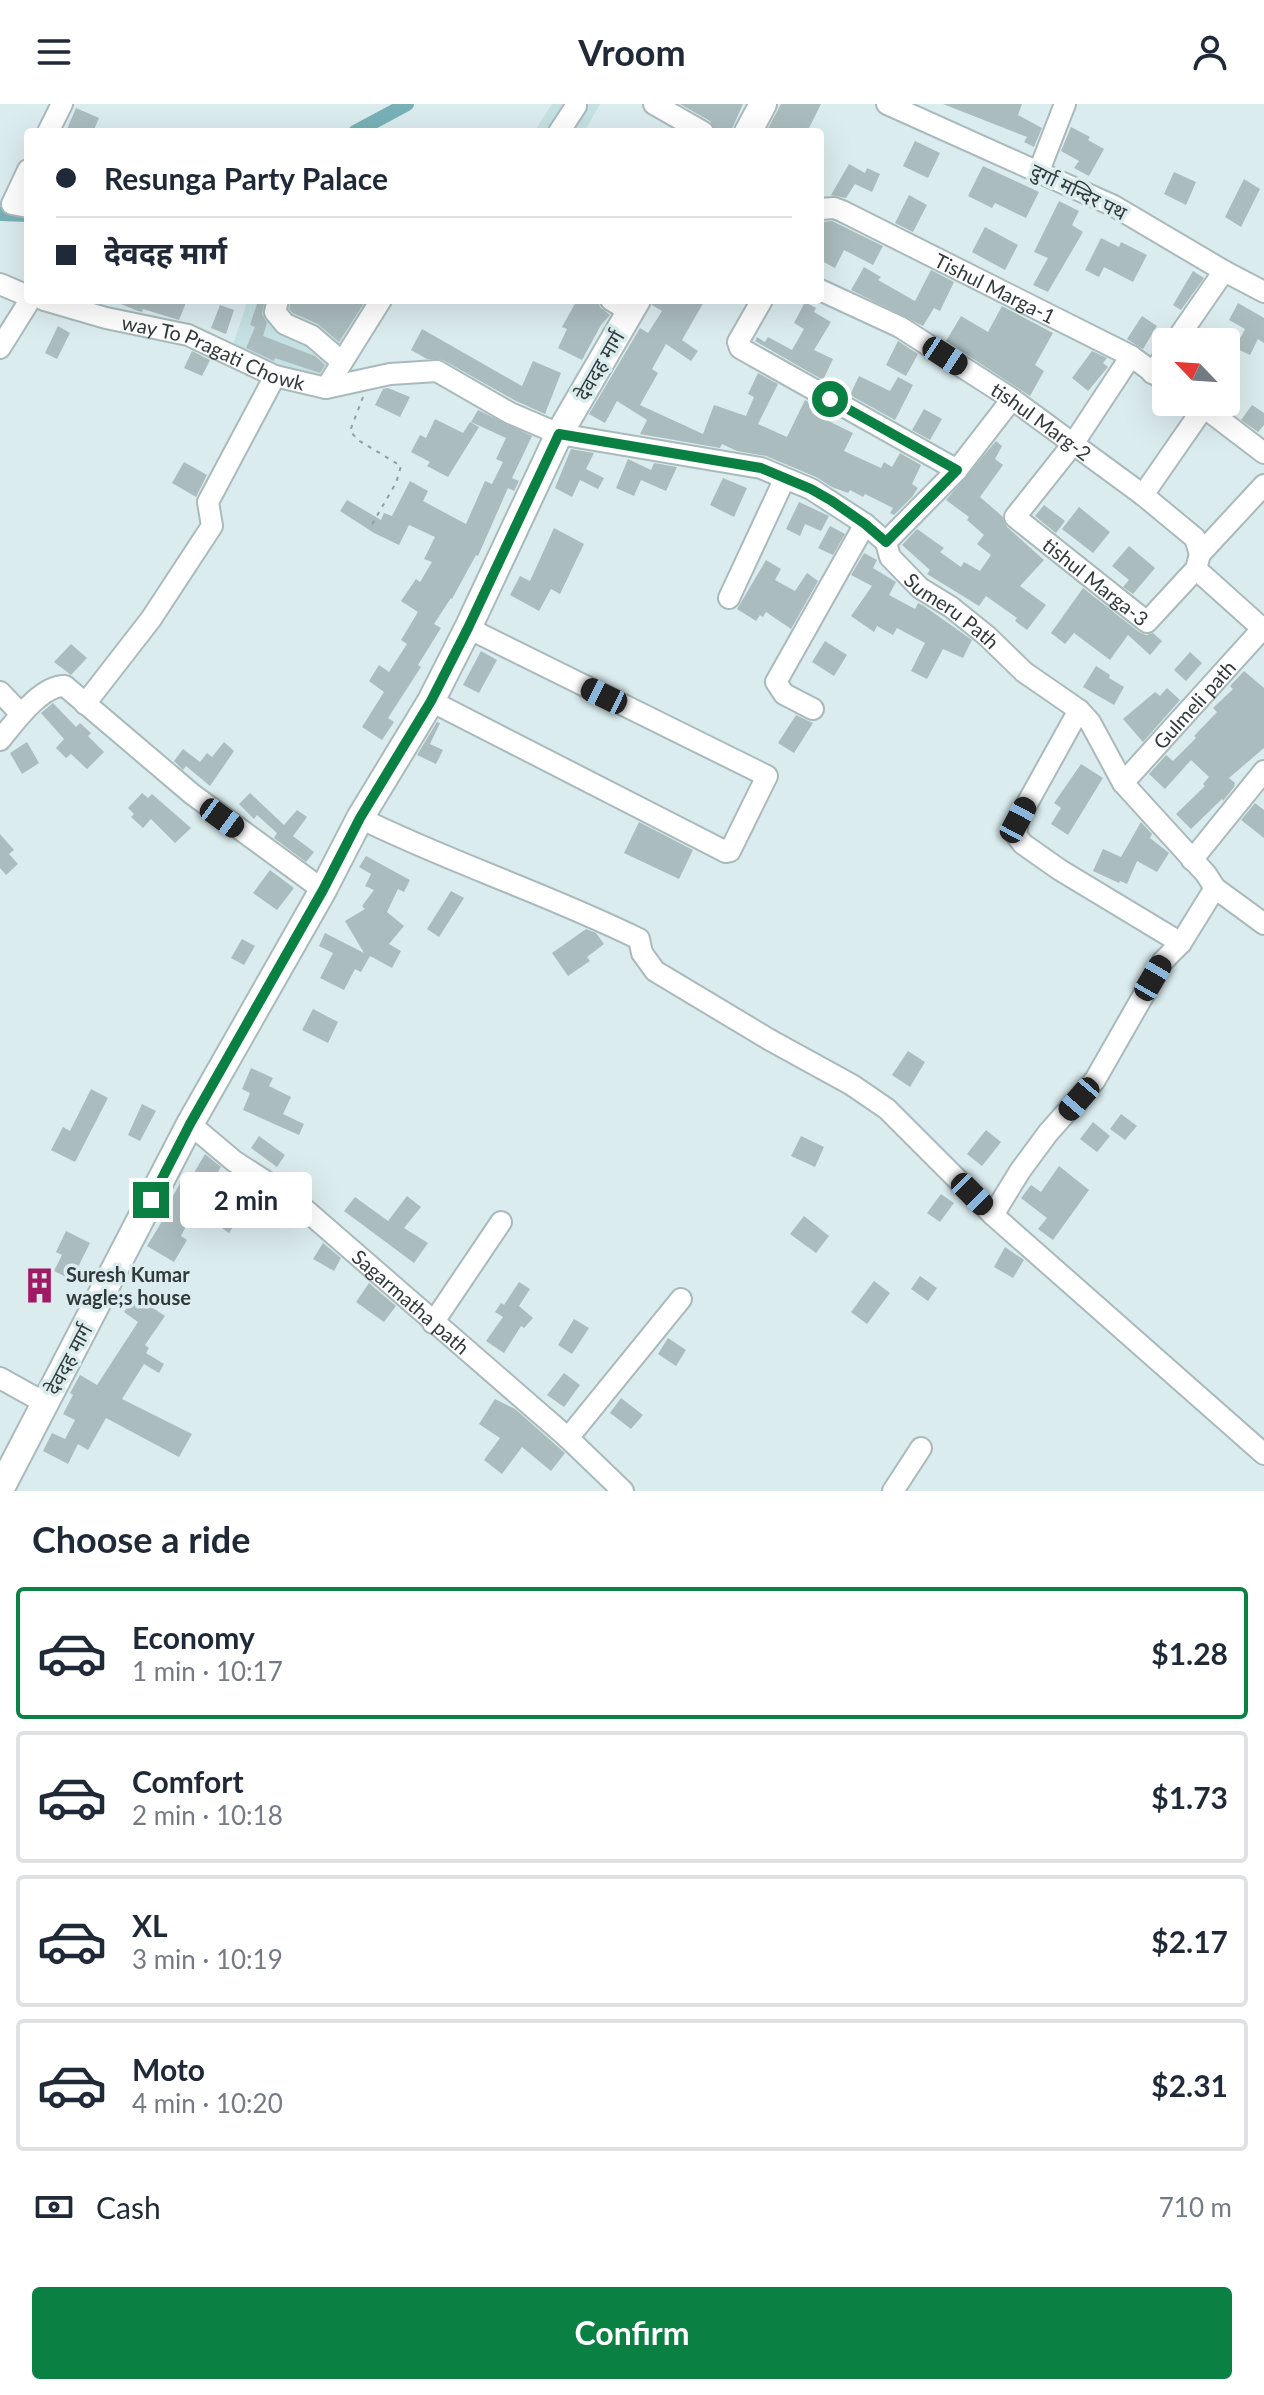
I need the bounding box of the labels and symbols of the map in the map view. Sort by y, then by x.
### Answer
street label: दुर्गा मन्दिर पथ [1026,158,1132,227]
street label: Tishul Marga-1 [931,248,1060,328]
street label: way To Pragati Chowk [120,310,308,395]
street label: देवदह मार्ग [569,325,629,404]
north arrow [1152,328,1240,416]
car [918,333,972,379]
street label: tishul Marg-2 [987,377,1096,465]
route start [812,381,848,417]
street label: tishul Marga-3 [1038,532,1153,631]
street label: Sumeru Path [900,568,1005,654]
street label: Gulmeli path [1148,655,1240,754]
car [577,675,631,717]
car [996,793,1040,847]
car [196,794,248,842]
car [1131,951,1175,1005]
car [1054,1073,1104,1125]
car [947,1169,997,1219]
callout: 2 min [179,1172,311,1228]
route end [133,1182,169,1218]
street label: Sagarmatha path [348,1244,474,1359]
place label: Suresh Kumar wagle;s house [66,1262,191,1309]
building icon: Suresh Kumar wagle;s house [21,1266,59,1304]
street label: देवदह मार्ग [39,1319,97,1398]

